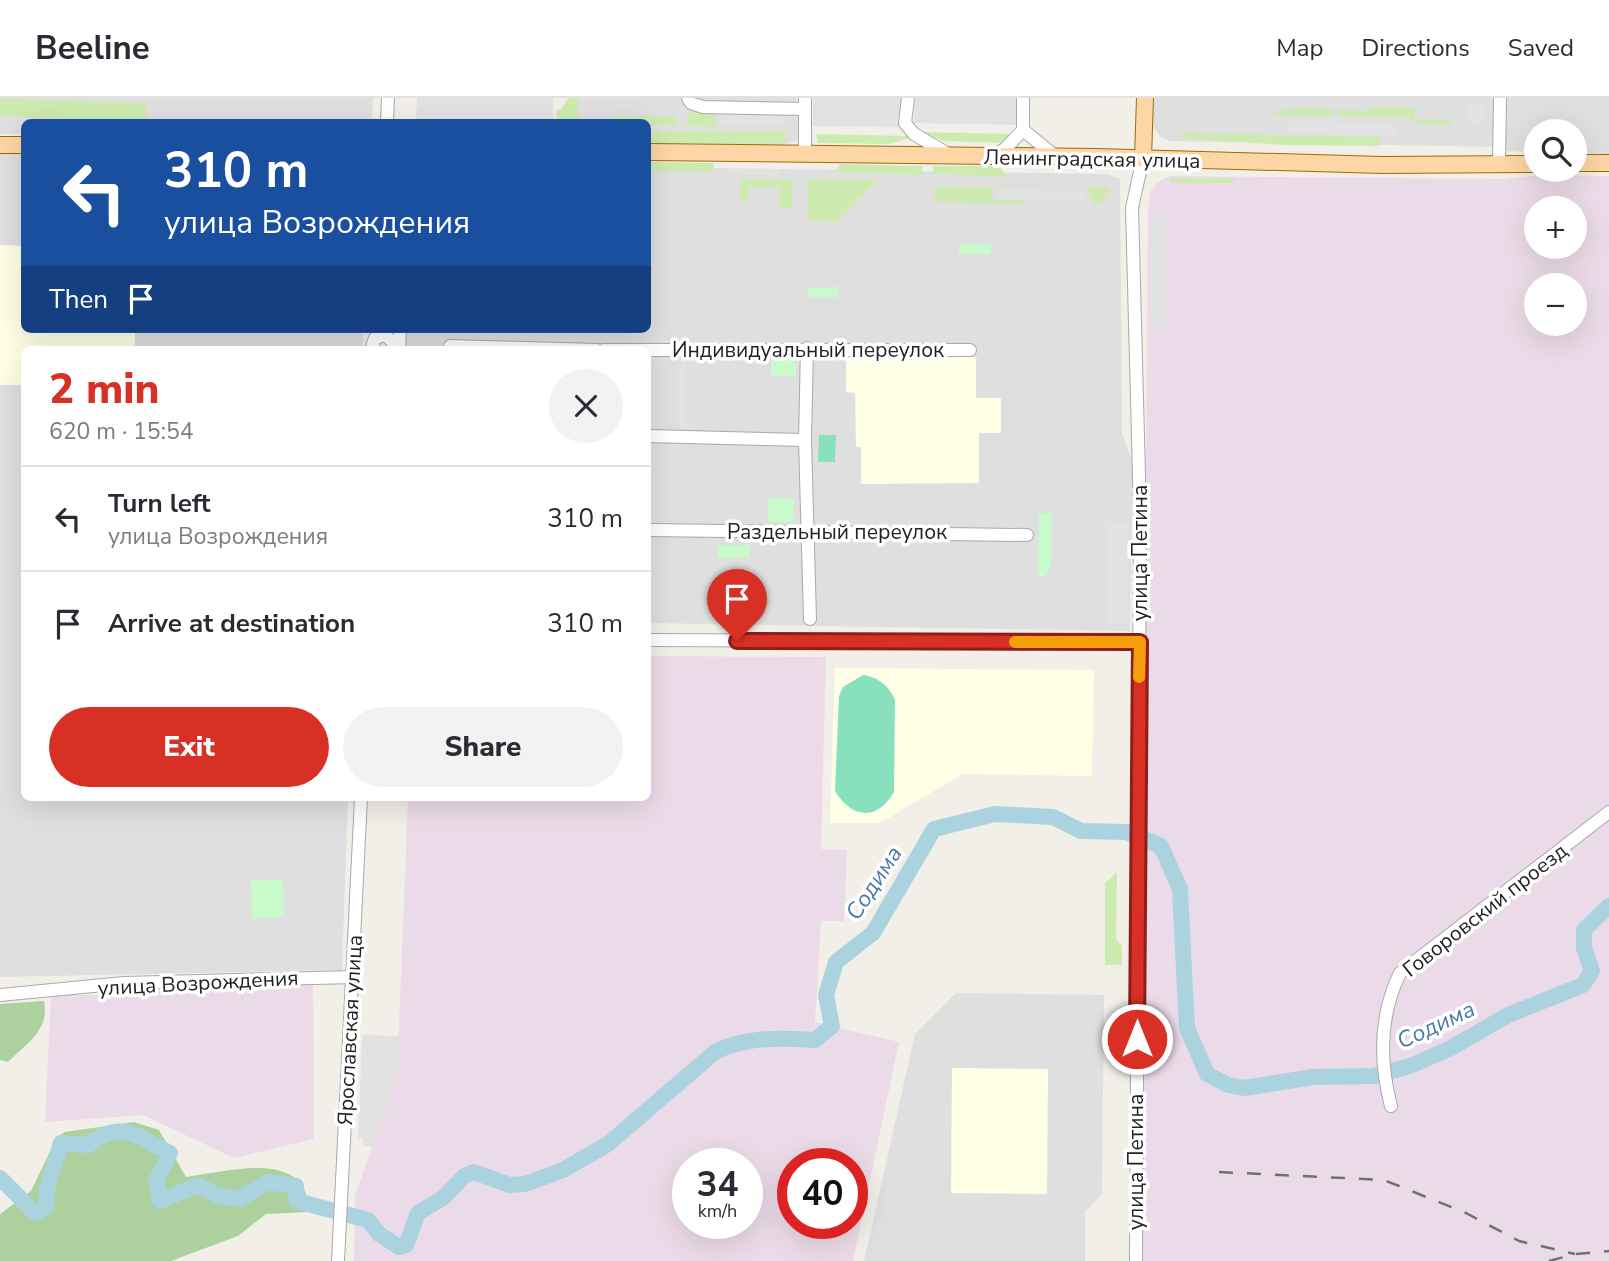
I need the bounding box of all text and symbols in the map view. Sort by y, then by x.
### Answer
text: Beeline [35,26,150,71]
text: Map [1276,32,1323,64]
text: Directions [1361,32,1470,64]
text: Saved [1508,32,1574,64]
map controls [1524,119,1587,336]
button: search [1524,119,1587,182]
text: 310 m [164,137,308,204]
street label: Ленинградская улица [983,143,1201,175]
icon: left [49,147,140,238]
button: + [1524,196,1587,259]
text: улица Возрождения [164,201,470,244]
button: − [1524,273,1587,336]
icon: arrive [122,280,160,318]
text: Then [49,282,108,317]
street label: Индивидуальный переулок [672,336,945,364]
text: 2 min [49,361,159,418]
button: close [549,369,623,443]
text: 620 m · 15:54 [49,416,194,447]
street label: улица Петина [1126,485,1154,621]
text: Turn left [108,486,211,521]
icon: left [49,500,87,538]
text: 310 m [547,501,623,536]
street label: Раздельный переулок [727,518,948,546]
text: улица Возрождения [108,521,328,552]
pin [707,569,767,641]
icon: arrive [718,580,756,618]
icon: arrive [49,605,87,643]
text: Arrive at destination [108,606,355,641]
text: 310 m [547,606,623,641]
button: Exit [49,707,329,787]
button: Share [343,707,623,787]
street label: Говоровский проезд [1397,837,1573,983]
water label: Содима [838,840,910,926]
street label: Ярославская улица [331,934,369,1126]
street label: улица Возрождения [97,964,299,1002]
water label: Содима [1392,993,1480,1057]
position arrow [1100,1002,1174,1076]
street label: улица Петина [1122,1094,1150,1230]
speed limit sign: 40 [777,1148,868,1239]
text: 34 [696,1161,739,1208]
text: km/h [698,1199,737,1223]

